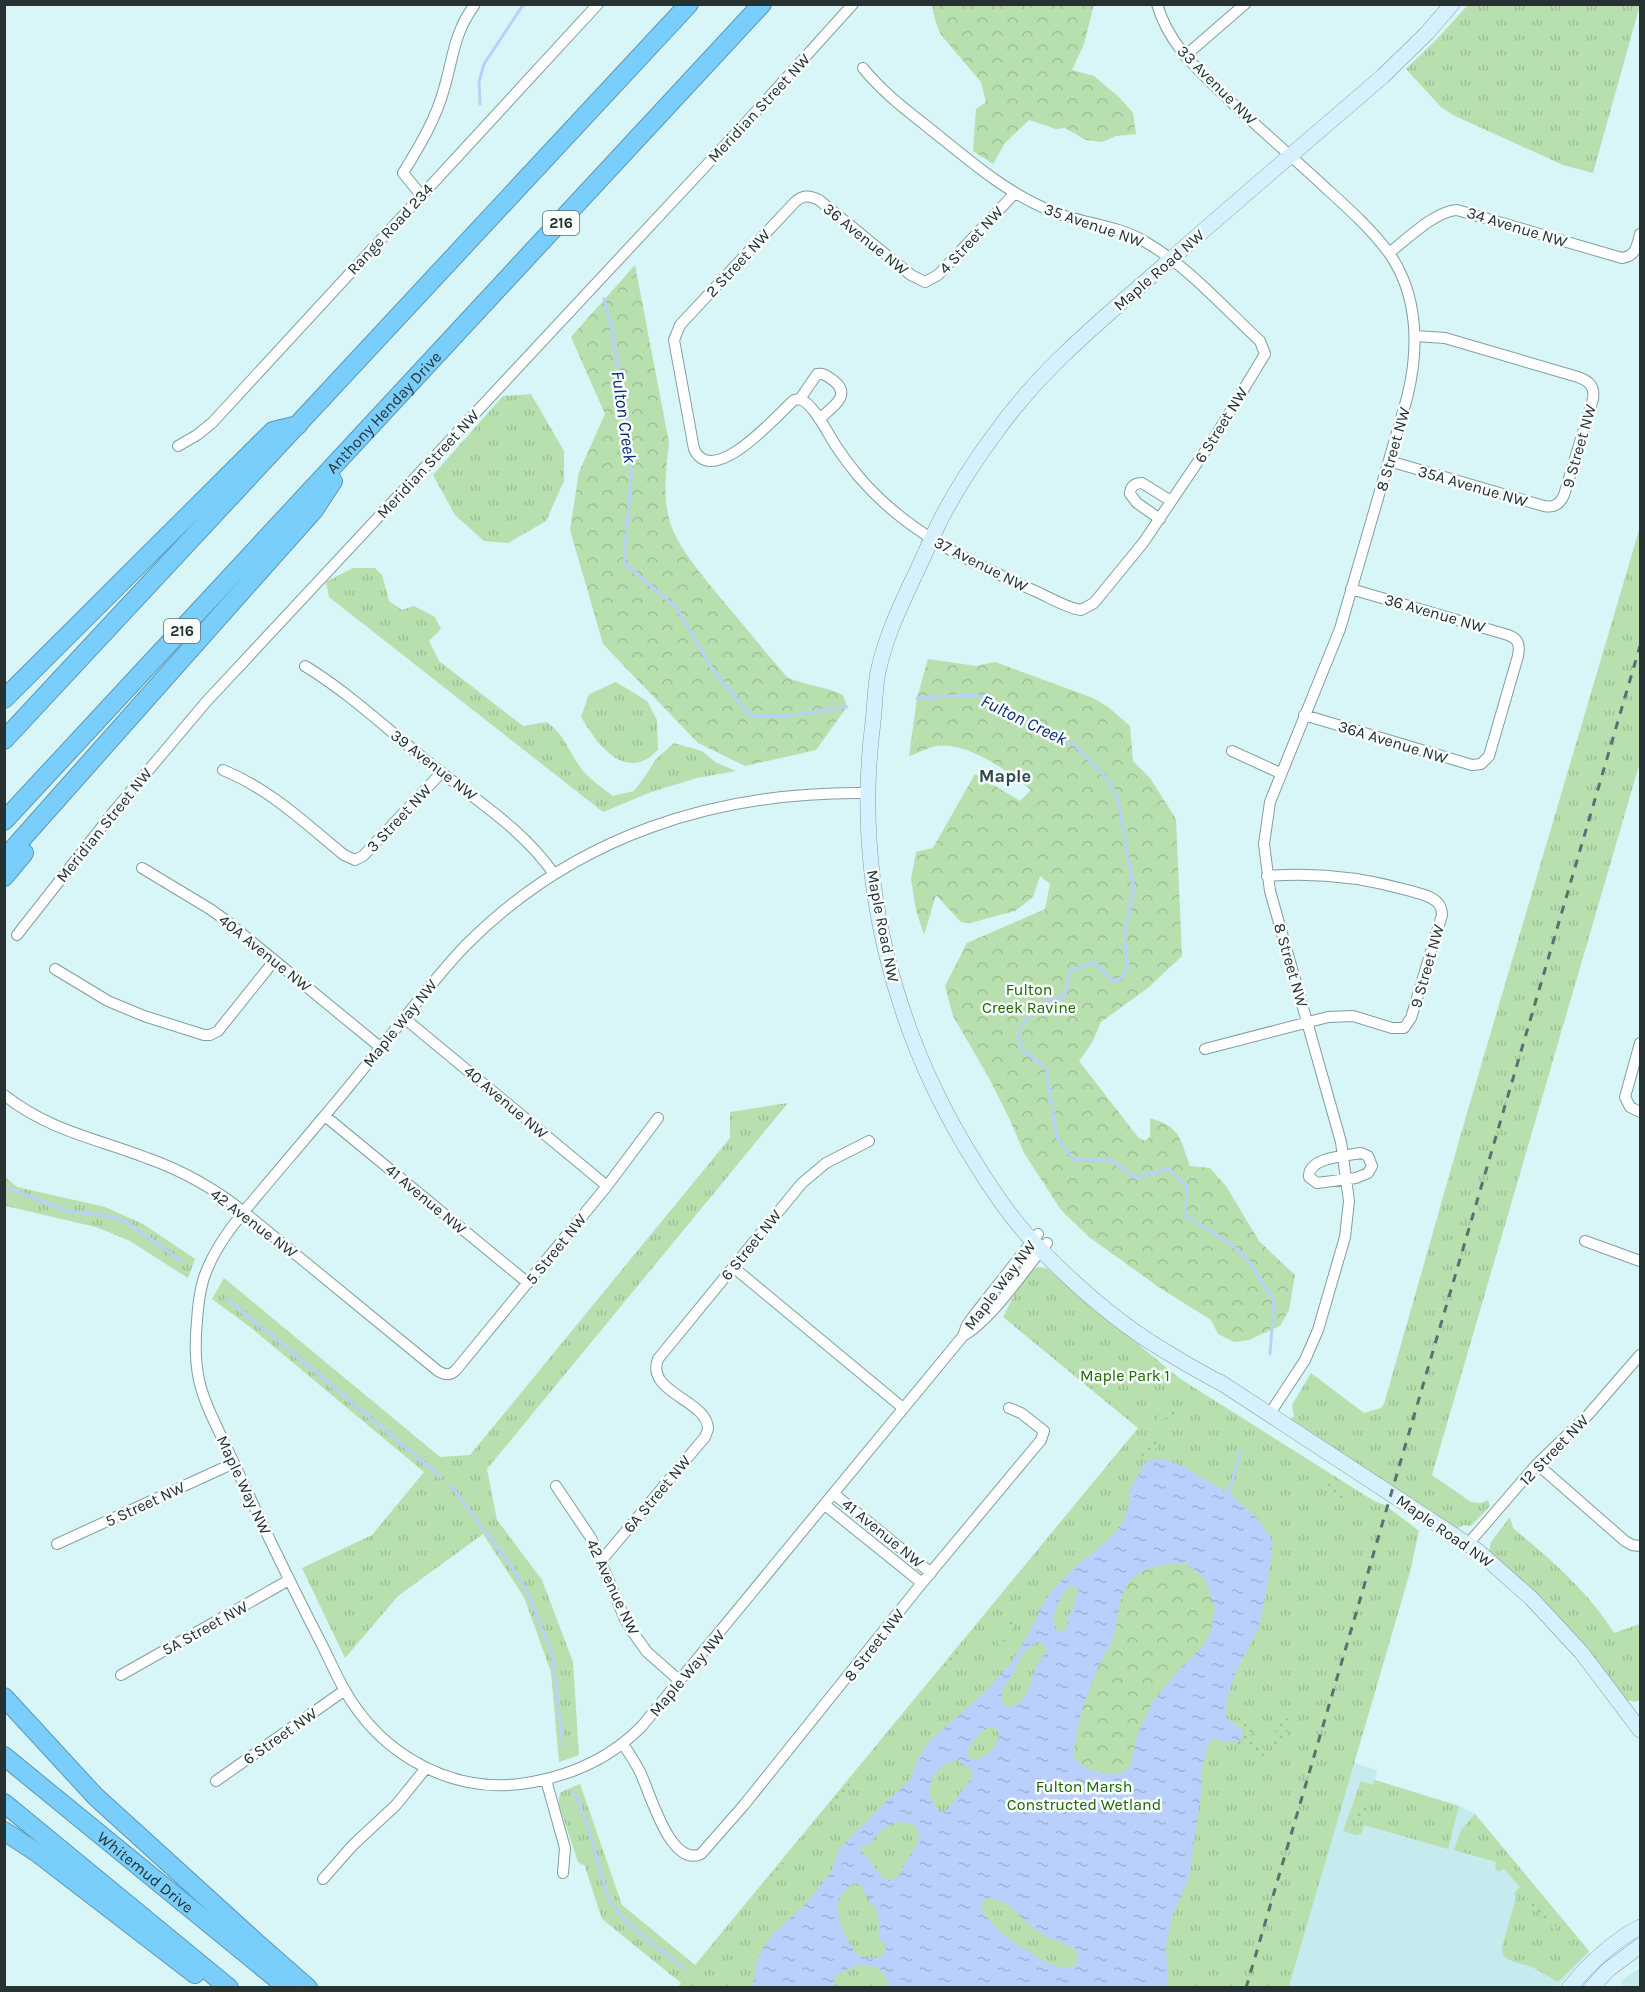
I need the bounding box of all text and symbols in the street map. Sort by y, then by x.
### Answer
street label: 33 Avenue NW [1173,41,1261,129]
street label: Meridian Street NW [704,49,815,166]
street label: Range Road 234 [343,179,437,278]
street label: 36 Avenue NW [820,199,913,280]
street label: 35 Avenue NW [1042,199,1147,251]
street label: 4 Street NW [935,202,1008,278]
street label: 34 Avenue NW [1465,203,1570,251]
road number: 216 [543,211,579,235]
street label: 2 Street NW [702,225,775,301]
street label: Maple Road NW [1110,225,1209,315]
street label: Anthony Henday Drive [322,347,445,477]
water label: Fulton Creek [607,369,641,465]
street label: 6 Street NW [1190,383,1252,466]
street label: 9 Street NW [1558,401,1600,490]
street label: 8 Street NW [1372,404,1414,493]
street label: Meridian Street NW [373,405,484,522]
street label: 35A Avenue NW [1416,461,1531,511]
street label: 37 Avenue NW [931,532,1032,596]
street label: 36 Avenue NW [1382,590,1488,637]
road number: 216 [164,619,200,643]
water label: Fulton Creek [977,690,1071,751]
street label: 36A Avenue NW [1336,716,1451,768]
street label: 39 Avenue NW [387,725,481,805]
street label: Meridian Street NW [52,763,156,886]
district label: Maple [979,765,1031,787]
street label: 3 Street NW [363,779,436,856]
street label: Maple Road NW [863,868,903,984]
street label: 40A Avenue NW [215,910,315,996]
street label: 8 Street NW [1270,921,1312,1010]
street label: 9 Street NW [1406,921,1448,1010]
street label: Maple Way NW [359,975,442,1071]
park label: Fulton Creek Ravine [982,980,1076,1017]
street label: 40 Avenue NW [460,1061,552,1143]
street label: 41 Avenue NW [382,1160,471,1239]
street label: 42 Avenue NW [207,1184,302,1262]
street label: 6 Street NW [717,1205,786,1284]
street label: 5 Street NW [522,1209,591,1288]
street label: Maple Way NW [960,1236,1040,1334]
park label: Maple Park 1 [1080,1366,1170,1385]
street label: 12 Street NW [1515,1410,1593,1489]
street label: Maple Way NW [213,1432,276,1538]
street label: 6A Street NW [619,1451,695,1537]
street label: 5 Street NW [102,1477,189,1531]
street label: Maple Road NW [1393,1490,1498,1572]
street label: 41 Avenue NW [838,1494,928,1572]
street label: 42 Avenue NW [582,1536,644,1639]
street label: 5A Street NW [159,1596,252,1659]
street label: 8 Street NW [840,1604,909,1685]
street label: Maple Way NW [645,1625,729,1720]
street label: 6 Street NW [239,1703,321,1768]
park label: Fulton Marsh Constructed Wetland [1007,1777,1161,1814]
street label: Whitemud Drive [94,1827,198,1917]

